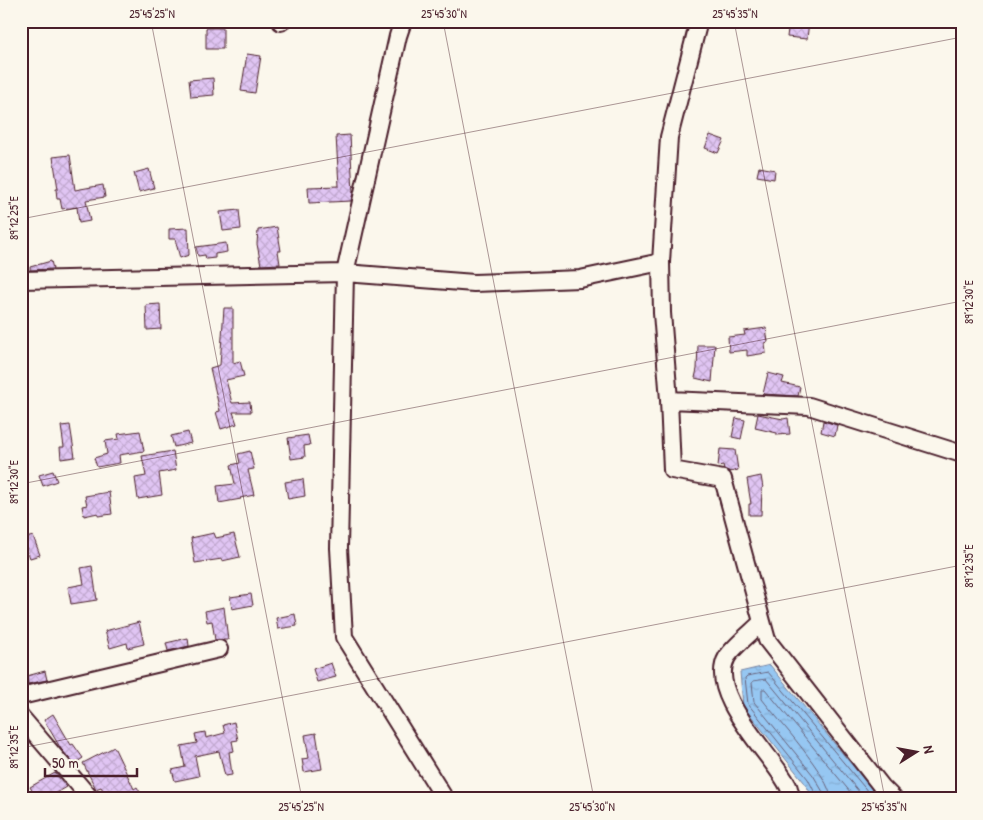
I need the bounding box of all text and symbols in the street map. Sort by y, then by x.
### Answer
text: 25°45'25"N [129,5,175,22]
text: 25°45'30"N [421,5,467,22]
text: 25°45'35"N [712,5,758,22]
text: 89°12'25"E [5,195,22,240]
text: 89°12'30"E [960,279,977,324]
text: 89°12'30"E [5,459,22,504]
text: 89°12'35"E [960,543,977,588]
text: 89°12'35"E [5,724,22,769]
north arrow [890,728,940,778]
text: N [919,744,939,755]
scale bar [45,745,138,777]
text: 50 m [52,752,79,773]
text: 25°45'25"N [278,798,324,815]
text: 25°45'30"N [569,798,615,815]
text: 25°45'35"N [861,798,907,815]

